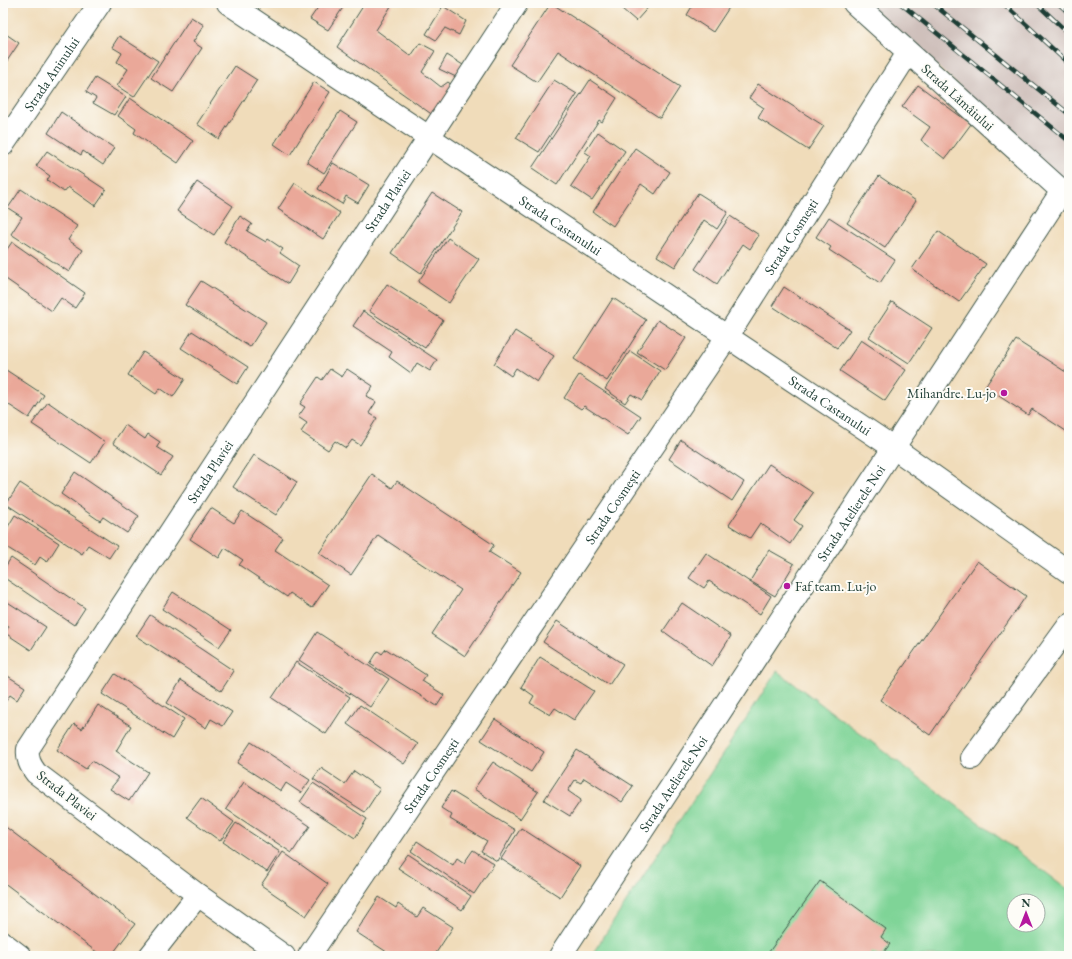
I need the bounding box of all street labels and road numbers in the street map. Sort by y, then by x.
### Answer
street label: Strada Aninului [20,33,84,115]
street label: Strada Lămâiului [918,60,999,135]
street label: Strada Plaviei [360,165,415,235]
street label: Strada Castanului [516,191,606,260]
street label: Strada Cosmești [760,195,822,278]
street label: Strada Castanului [785,371,875,440]
street label: Strada Plaviei [183,436,237,506]
street label: Strada Atelierele Noi [813,461,889,565]
street label: Strada Cosmești [581,465,644,548]
street label: Strada Atelierele Noi [635,732,712,835]
street label: Strada Cosmești [399,734,463,816]
street label: Strada Plaviei [33,766,101,824]

